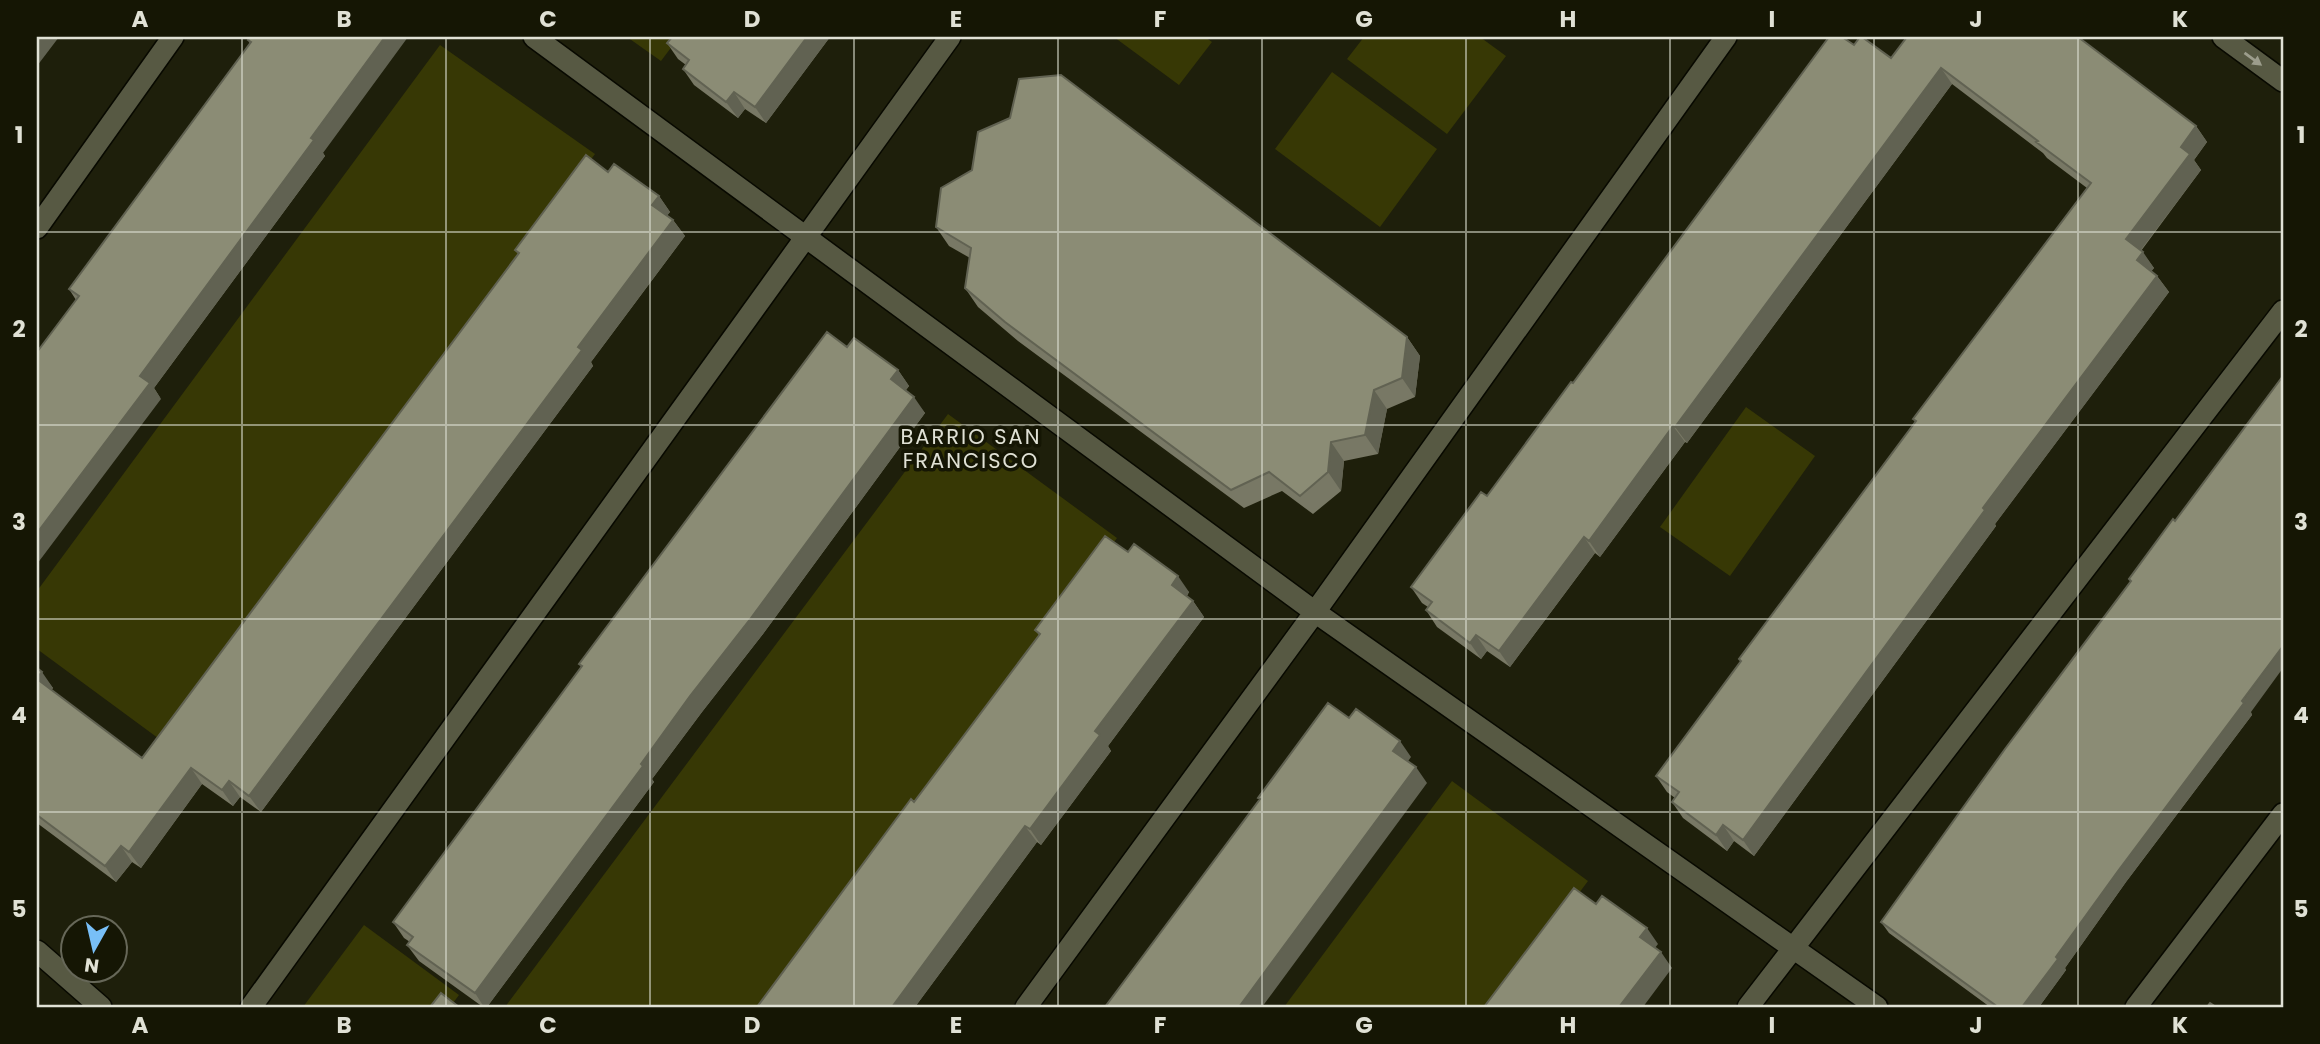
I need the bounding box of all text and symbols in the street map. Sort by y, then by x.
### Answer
text: A [132,3,149,35]
text: B [336,3,352,35]
text: C [539,3,557,35]
text: D [744,3,760,35]
text: E [950,3,962,35]
text: F [1154,3,1166,35]
text: G [1355,3,1373,35]
text: H [1560,3,1576,35]
text: I [1769,3,1775,35]
text: J [1969,3,1983,35]
text: K [2172,3,2188,35]
one-way arrow [2244,52,2262,66]
text: 1 [15,119,23,151]
text: 1 [2297,119,2305,151]
text: 2 [12,313,26,345]
text: 2 [2294,313,2308,345]
district label: BARRIO SAN FRANCISCO [900,422,1042,475]
text: 3 [12,506,26,538]
text: 3 [2294,506,2308,538]
text: 4 [11,699,27,731]
text: 4 [2293,699,2309,731]
text: 5 [12,893,26,925]
text: 5 [2294,893,2308,925]
north arrow [60,914,130,984]
text: N [83,951,101,980]
text: A [132,1009,149,1041]
text: B [336,1009,352,1041]
text: C [539,1009,557,1041]
text: D [744,1009,760,1041]
text: E [950,1009,962,1041]
text: F [1154,1009,1166,1041]
text: G [1355,1009,1373,1041]
text: H [1560,1009,1576,1041]
text: I [1769,1009,1775,1041]
text: J [1969,1009,1983,1041]
text: K [2172,1009,2188,1041]

